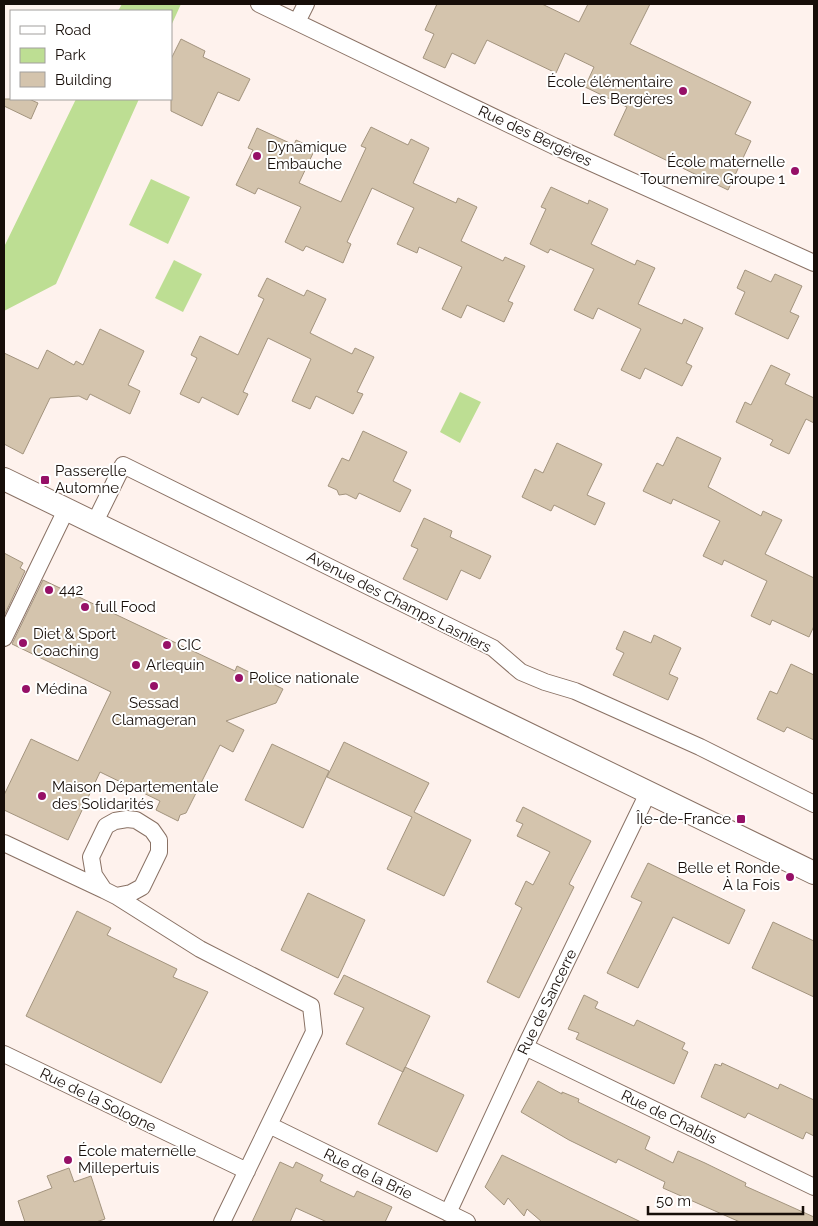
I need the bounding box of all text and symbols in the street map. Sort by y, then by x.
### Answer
legend [10,10,172,100]
text: Road [55,21,91,39]
text: Park [55,46,86,64]
text: Building [55,71,112,89]
place label: École élémentaire Les Bergères [547,73,673,108]
marker: École élémentaire Les Bergères [677,85,689,97]
street label: Rue des Bergères [475,102,595,170]
place label: Dynamique Embauche [267,138,347,173]
marker: Dynamique Embauche [251,150,263,162]
place label: École maternelle Tournemire Groupe 1 [640,153,786,188]
marker: École maternelle Tournemire Groupe 1 [789,165,801,177]
place label: Passerelle Automne [55,462,127,497]
marker: Passerelle Automne [39,474,51,486]
street label: Avenue des Champs Lasniers [304,548,494,656]
place label: 442 [59,581,83,599]
marker: 442 [43,584,55,596]
place label: full Food [95,598,156,616]
marker: full Food [79,601,91,613]
place label: Diet & Sport Coaching [33,625,116,660]
place label: CIC [177,636,201,654]
marker: Diet & Sport Coaching [17,637,29,649]
marker: CIC [161,639,173,651]
place label: Arlequin [146,656,204,674]
marker: Arlequin [130,659,142,671]
place label: Police nationale [249,669,359,687]
marker: Police nationale [233,672,245,684]
place label: Médina [36,680,87,698]
marker: Sessad Clamageran [148,680,160,692]
marker: Médina [20,683,32,695]
place label: Sessad Clamageran [112,694,196,729]
place label: Maison Départementale des Solidarités [52,778,219,813]
marker: Maison Départementale des Solidarités [36,790,48,802]
place label: Île-de-France [636,810,731,828]
marker: Île-de-France [735,813,747,825]
place label: Belle et Ronde À la Fois [677,859,780,894]
marker: Belle et Ronde À la Fois [784,871,796,883]
street label: Rue de Sancerre [514,946,580,1058]
street label: Rue de la Sologne [37,1064,159,1136]
street label: Rue de Chablis [618,1086,720,1148]
place label: École maternelle Millepertuis [78,1142,196,1177]
street label: Rue de la Brie [321,1145,416,1203]
marker: École maternelle Millepertuis [62,1154,74,1166]
scale bar [648,1184,803,1216]
text: 50 m [656,1192,691,1210]

